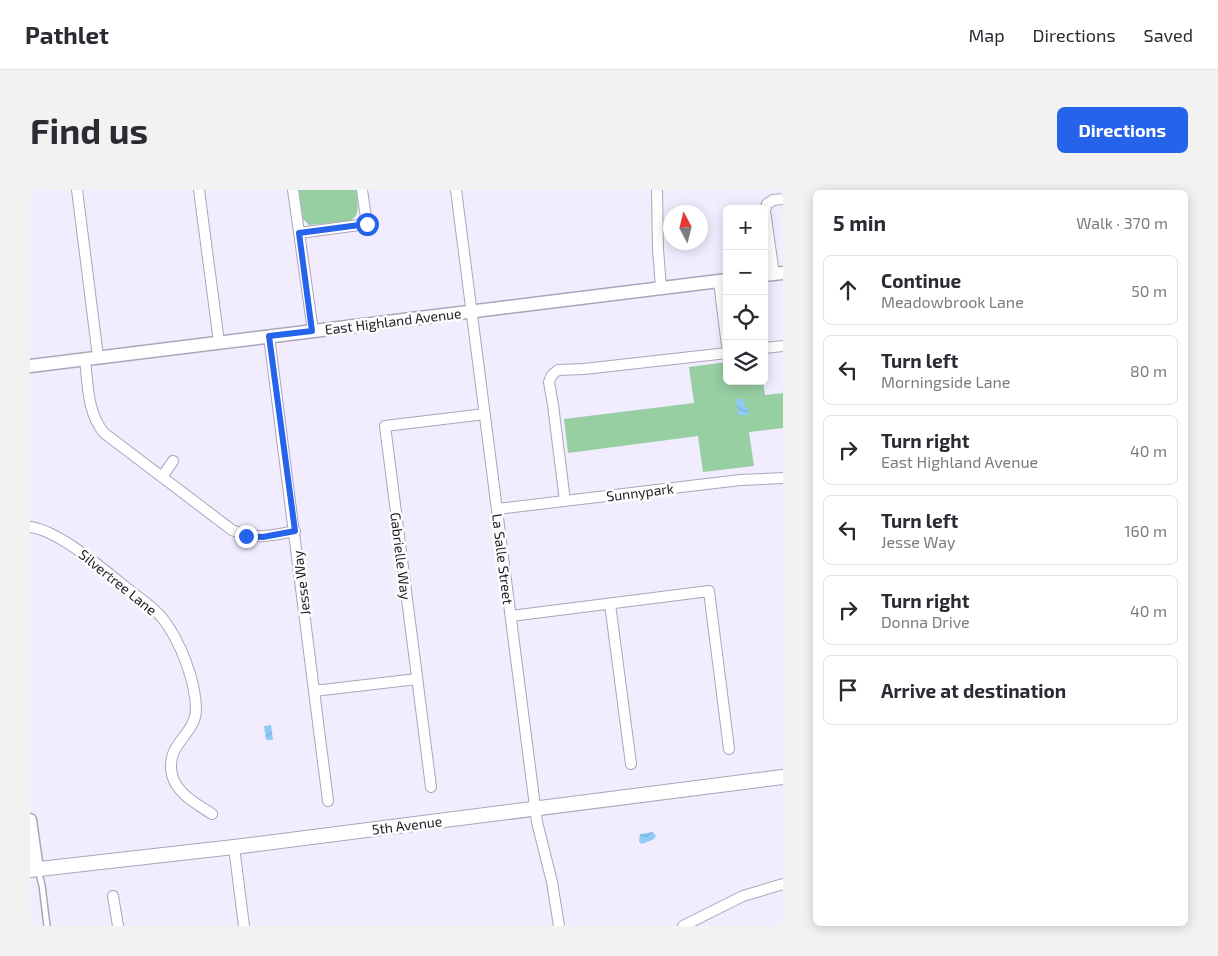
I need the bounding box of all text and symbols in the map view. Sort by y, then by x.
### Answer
text: Pathlet [25,20,109,49]
text: Map [968,24,1005,46]
text: Directions [1033,24,1116,46]
text: Saved [1144,24,1193,46]
button: Directions [1057,107,1188,153]
text: Find us [30,109,148,151]
north arrow [663,205,708,250]
map controls [723,205,768,385]
button: + [723,205,768,250]
text: 5 min [833,210,886,235]
route start [356,213,379,236]
text: Walk · 370 m [1076,213,1168,232]
button: − [723,250,768,295]
text: Continue [881,269,961,292]
icon: ahead [834,276,862,304]
text: 50 m [1131,281,1167,300]
text: Meadowbrook Lane [881,292,1024,311]
button: locate [723,295,768,340]
street label: East Highland Avenue [324,304,462,338]
button: layers [723,340,768,385]
text: Turn left [881,349,958,372]
icon: left [834,356,862,384]
text: 80 m [1130,361,1167,380]
text: Morningside Lane [881,372,1010,391]
text: Turn right [881,429,969,452]
icon: right [834,436,862,464]
text: 40 m [1130,441,1167,460]
text: East Highland Avenue [881,452,1038,471]
street label: Sunnypark [605,479,675,505]
text: Turn left [881,509,958,532]
street label: Gabrielle Way [387,511,415,601]
street label: La Salle Street [489,513,517,605]
icon: left [834,516,862,544]
text: 160 m [1124,521,1167,540]
route end [235,525,258,548]
text: Jesse Way [881,532,955,551]
street label: Silvertree Lane [76,545,160,619]
street label: Jesse Way [289,549,313,616]
text: Turn right [881,589,969,612]
icon: right [834,596,862,624]
text: 40 m [1130,601,1167,620]
text: Donna Drive [881,612,970,631]
icon: arrive [834,676,862,704]
text: Arrive at destination [881,679,1066,702]
street label: 5th Avenue [371,812,443,838]

